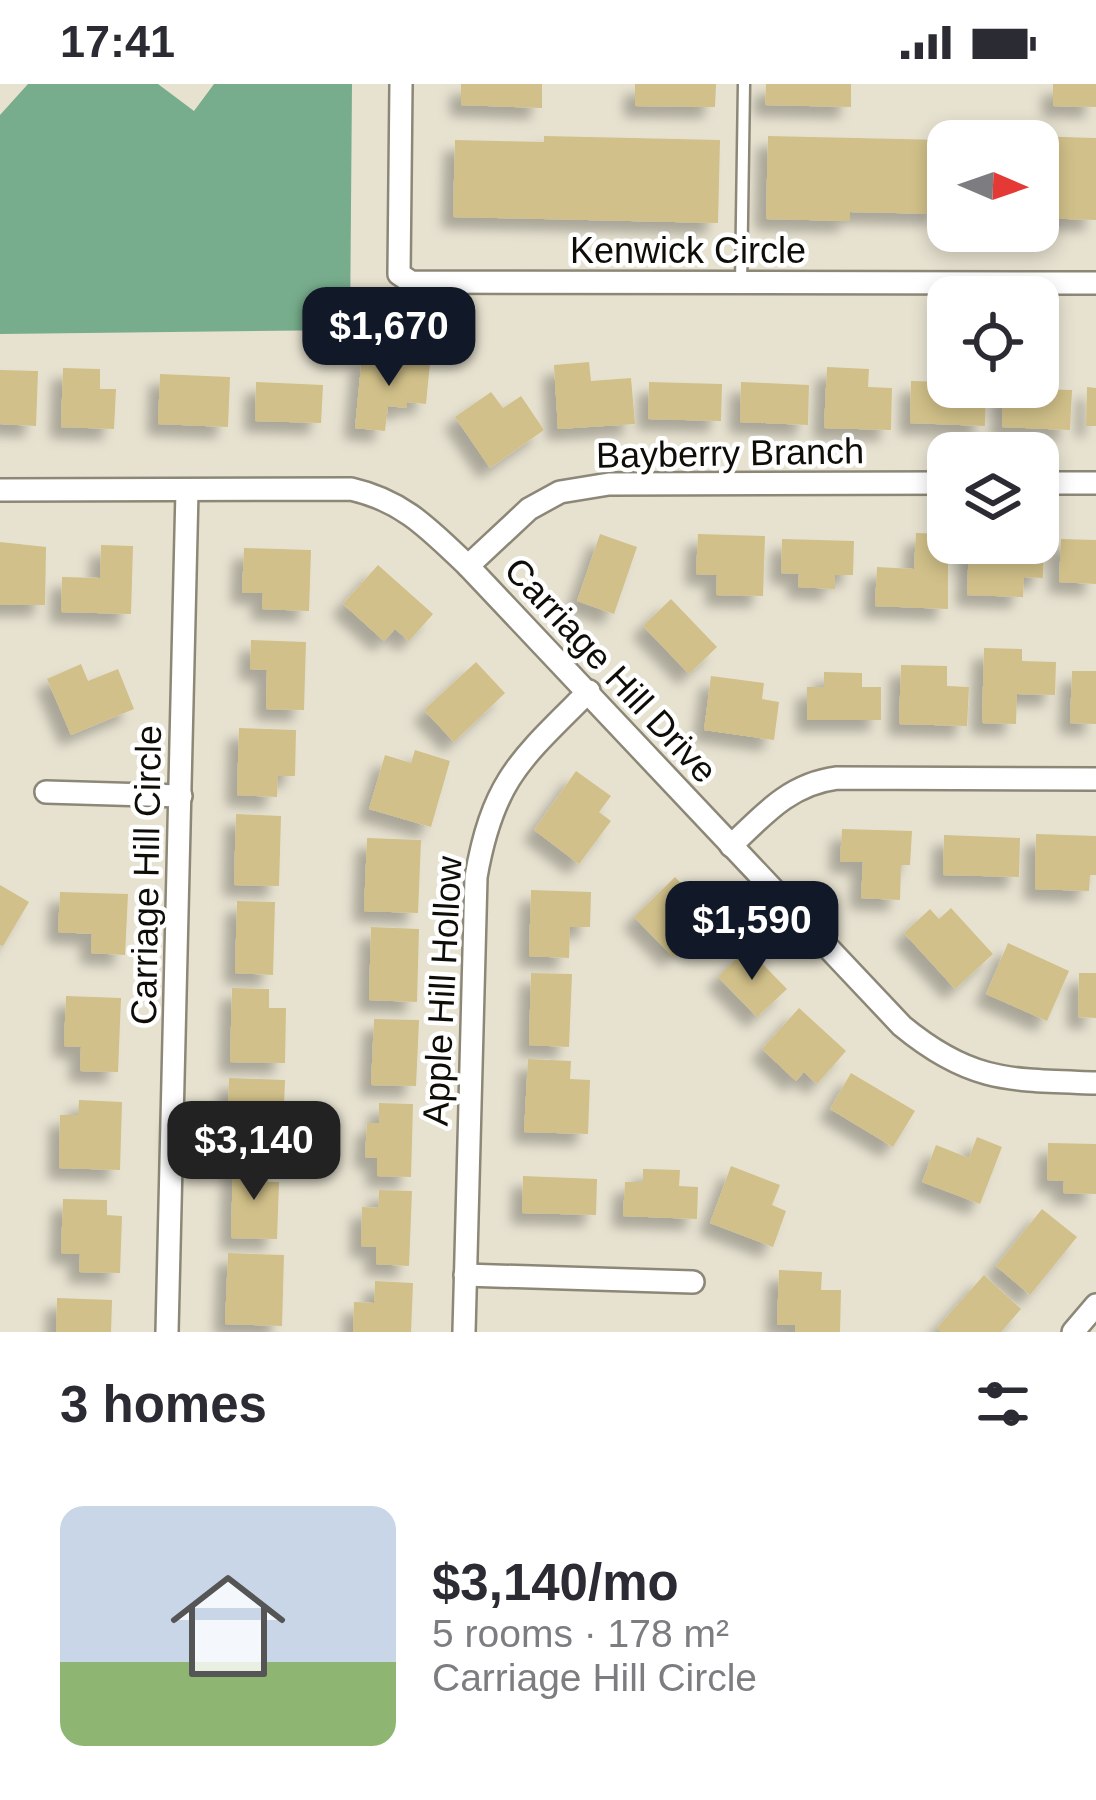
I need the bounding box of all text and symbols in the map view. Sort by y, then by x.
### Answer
text: 17:41 [60,16,175,67]
north arrow [927,120,1059,252]
map controls [927,120,1059,564]
street label: Kenwick Circle [570,230,806,271]
button: locate [927,276,1059,408]
pin: $1,670 [291,287,487,389]
text: $1,670 [329,304,449,347]
street label: Bayberry Branch [596,430,864,476]
button: layers [927,432,1059,564]
street label: Carriage Hill Drive [496,549,726,791]
street label: Carriage Hill Circle [123,725,169,1025]
street label: Apple Hill Hollow [414,854,470,1127]
pin: $1,590 [654,881,850,983]
text: $1,590 [692,898,812,941]
pin: $3,140 [156,1101,352,1203]
text: $3,140 [194,1118,314,1161]
icon: filters [970,1371,1036,1437]
text: 3 homes [60,1376,267,1433]
icon: home [156,1554,300,1698]
text: $3,140/mo [432,1554,679,1611]
text: 5 rooms · 178 m² [432,1612,729,1655]
text: Carriage Hill Circle [432,1656,757,1699]

